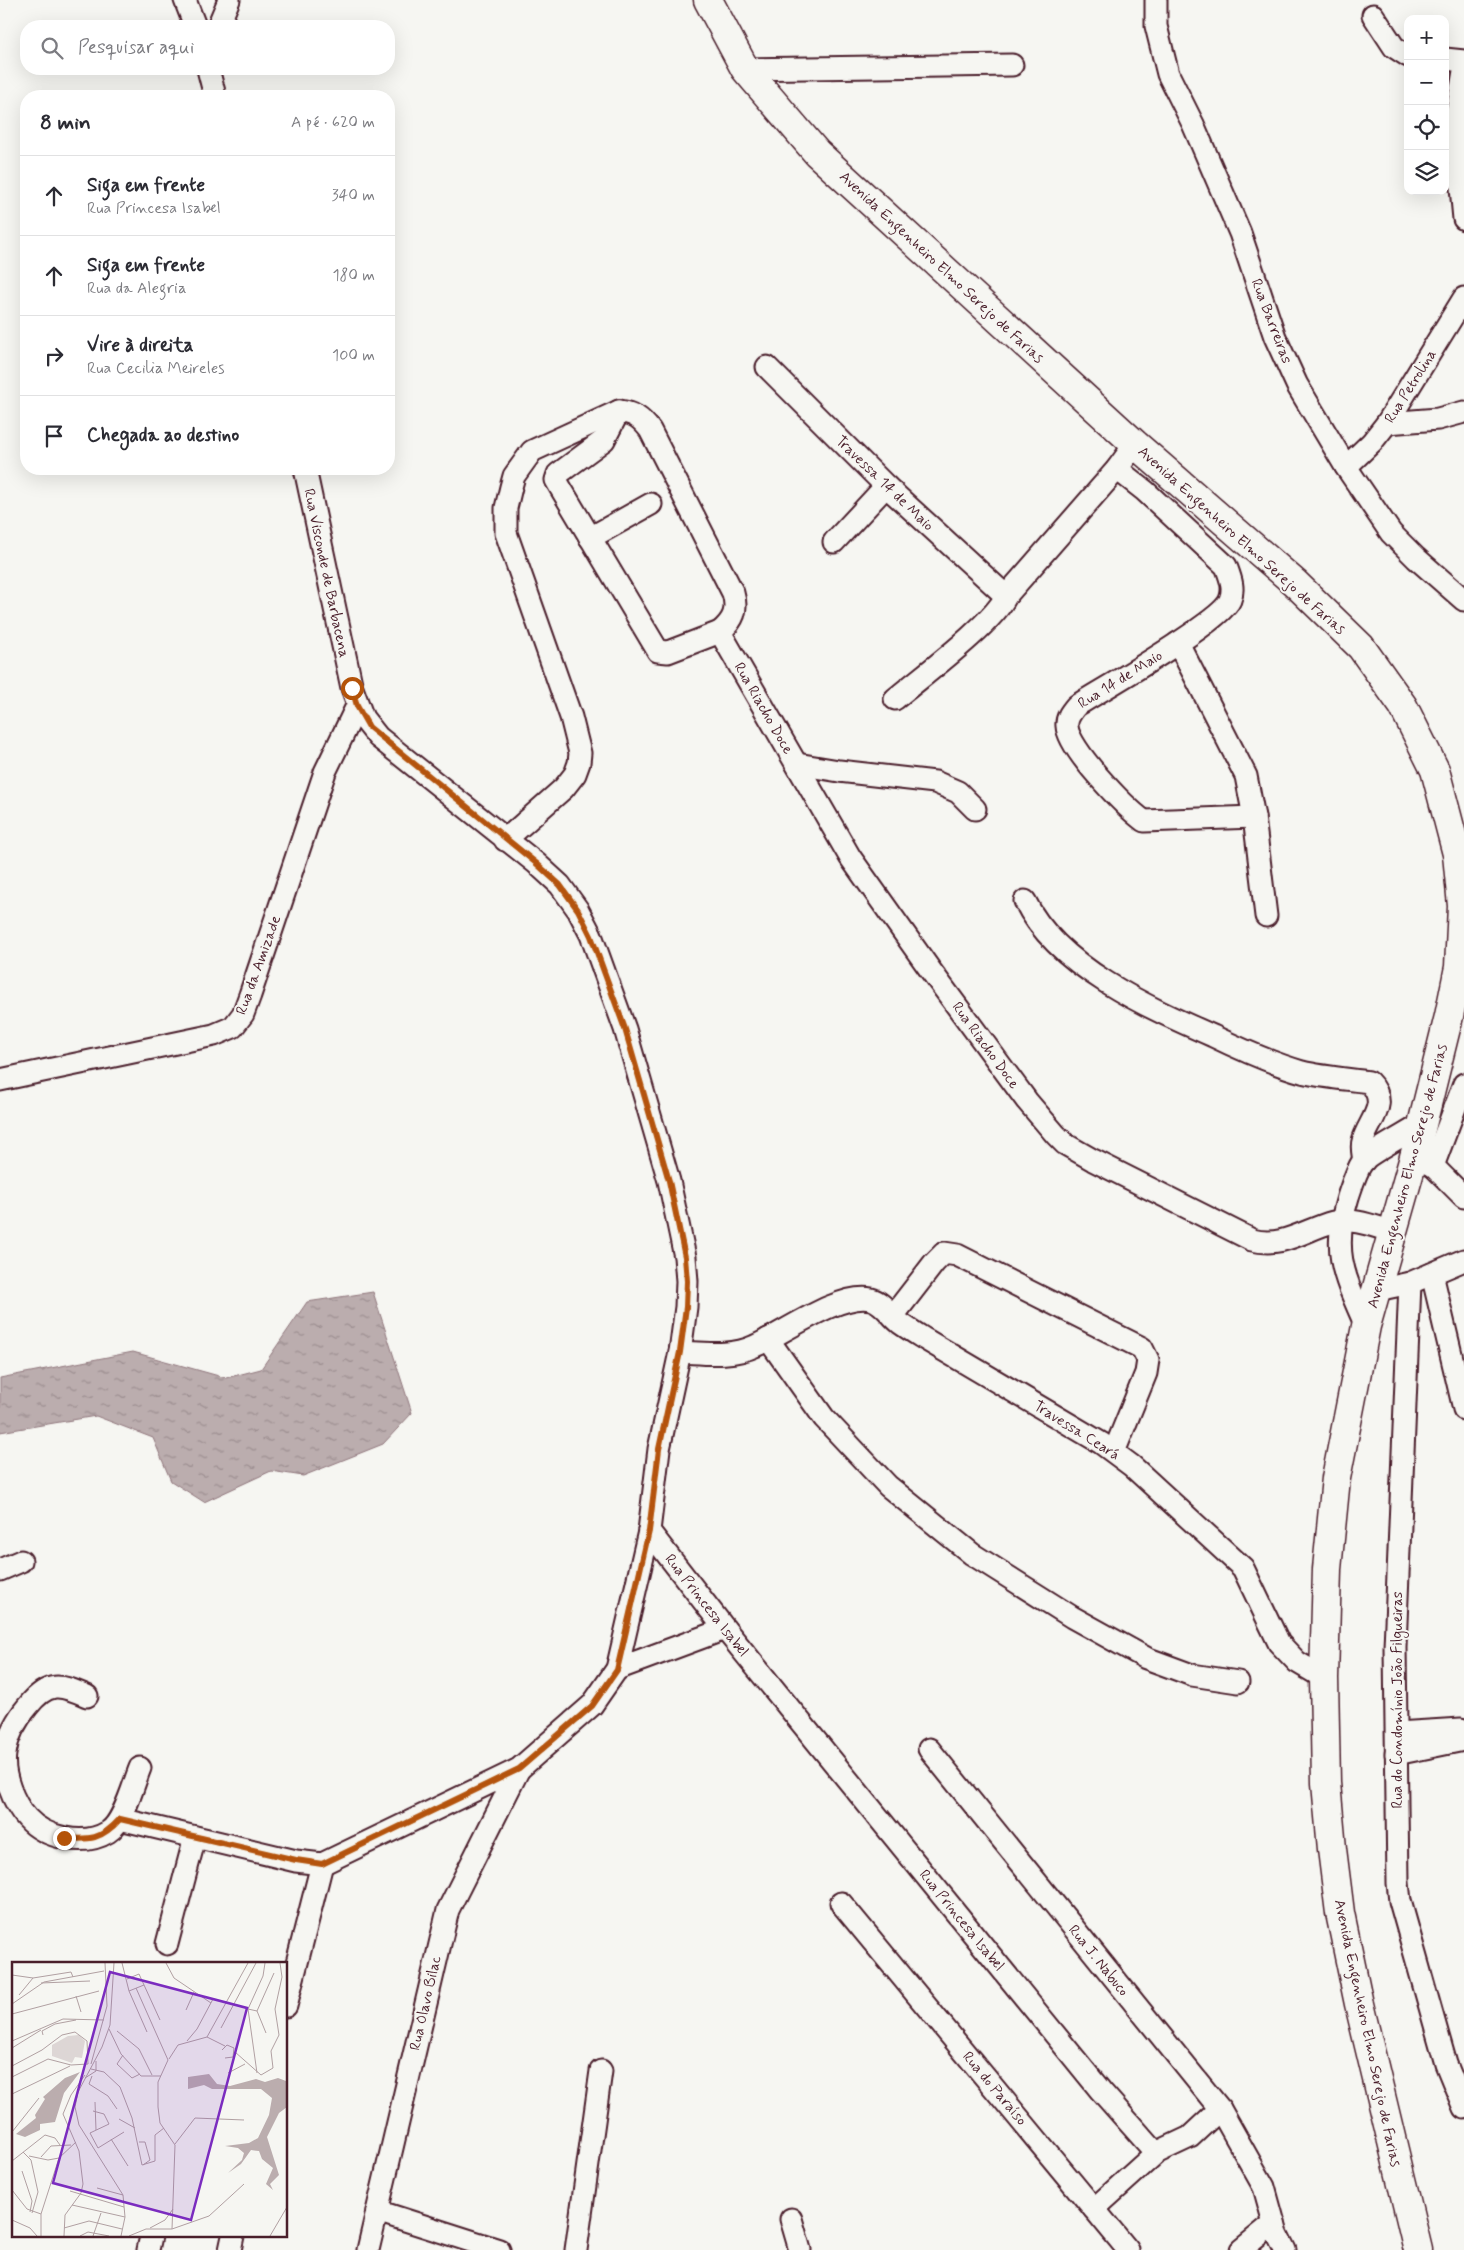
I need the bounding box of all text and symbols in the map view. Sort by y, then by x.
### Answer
map controls [1404,15,1449,195]
button: + [1404,15,1449,60]
search box [20,20,395,75]
icon: search [38,34,66,62]
text: Pesquisar aqui [78,35,194,60]
button: − [1404,60,1449,105]
button: locate [1404,105,1449,150]
text: 8 min [40,109,91,137]
text: A pé · 620 m [291,112,375,133]
button: layers [1404,150,1449,195]
street label: Avenida Engenheiro Elmo Serejo de Farias [834,167,1048,369]
text: Siga em frente [87,173,205,198]
icon: ahead [40,182,68,210]
text: 340 m [331,185,375,206]
text: Rua Princesa Isabel [87,198,221,219]
text: Siga em frente [87,253,205,278]
icon: ahead [40,262,68,290]
text: 180 m [332,265,375,286]
street label: Rua Barreiras [1246,276,1297,367]
text: Rua da Alegria [87,278,187,299]
text: Vire à direita [87,333,193,358]
icon: right [40,342,68,370]
text: 100 m [332,345,375,366]
street label: Rua Petrolina [1380,346,1442,427]
text: Rua Cecilia Meireles [87,358,225,379]
icon: arrive [40,422,68,450]
text: Chegada ao destino [87,423,239,448]
street label: Travessa 14 de Maio [831,432,938,536]
street label: Avenida Engenheiro Elmo Serejo de Farias [1133,442,1349,640]
street label: Rua Visconde de Barbacena [298,487,354,660]
street label: Rua 14 de Maio [1074,646,1167,714]
street label: Rua Riacho Doce [729,659,798,758]
route start [341,677,364,700]
street label: Rua da Amizade [232,913,286,1018]
street label: Rua Riacho Doce [947,998,1024,1093]
street label: Avenida Engenheiro Elmo Serejo de Farias [1363,1042,1454,1311]
street label: Travessa Ceará [1030,1396,1123,1465]
street label: Rua Princesa Isabel [660,1550,753,1661]
street label: Rua do Condomínio João Filgueiras [1388,1591,1409,1809]
route end [53,1827,76,1850]
street label: Rua Princesa Isabel [914,1866,1008,1976]
street label: Avenida Engenheiro Elmo Serejo de Farias [1328,1898,1405,2169]
street label: Rua J. Nabuco [1063,1921,1133,2001]
street label: Rua Olavo Bilac [405,1954,447,2053]
inset map [12,1962,288,2238]
street label: Rua do Paraíso [957,2047,1031,2130]

